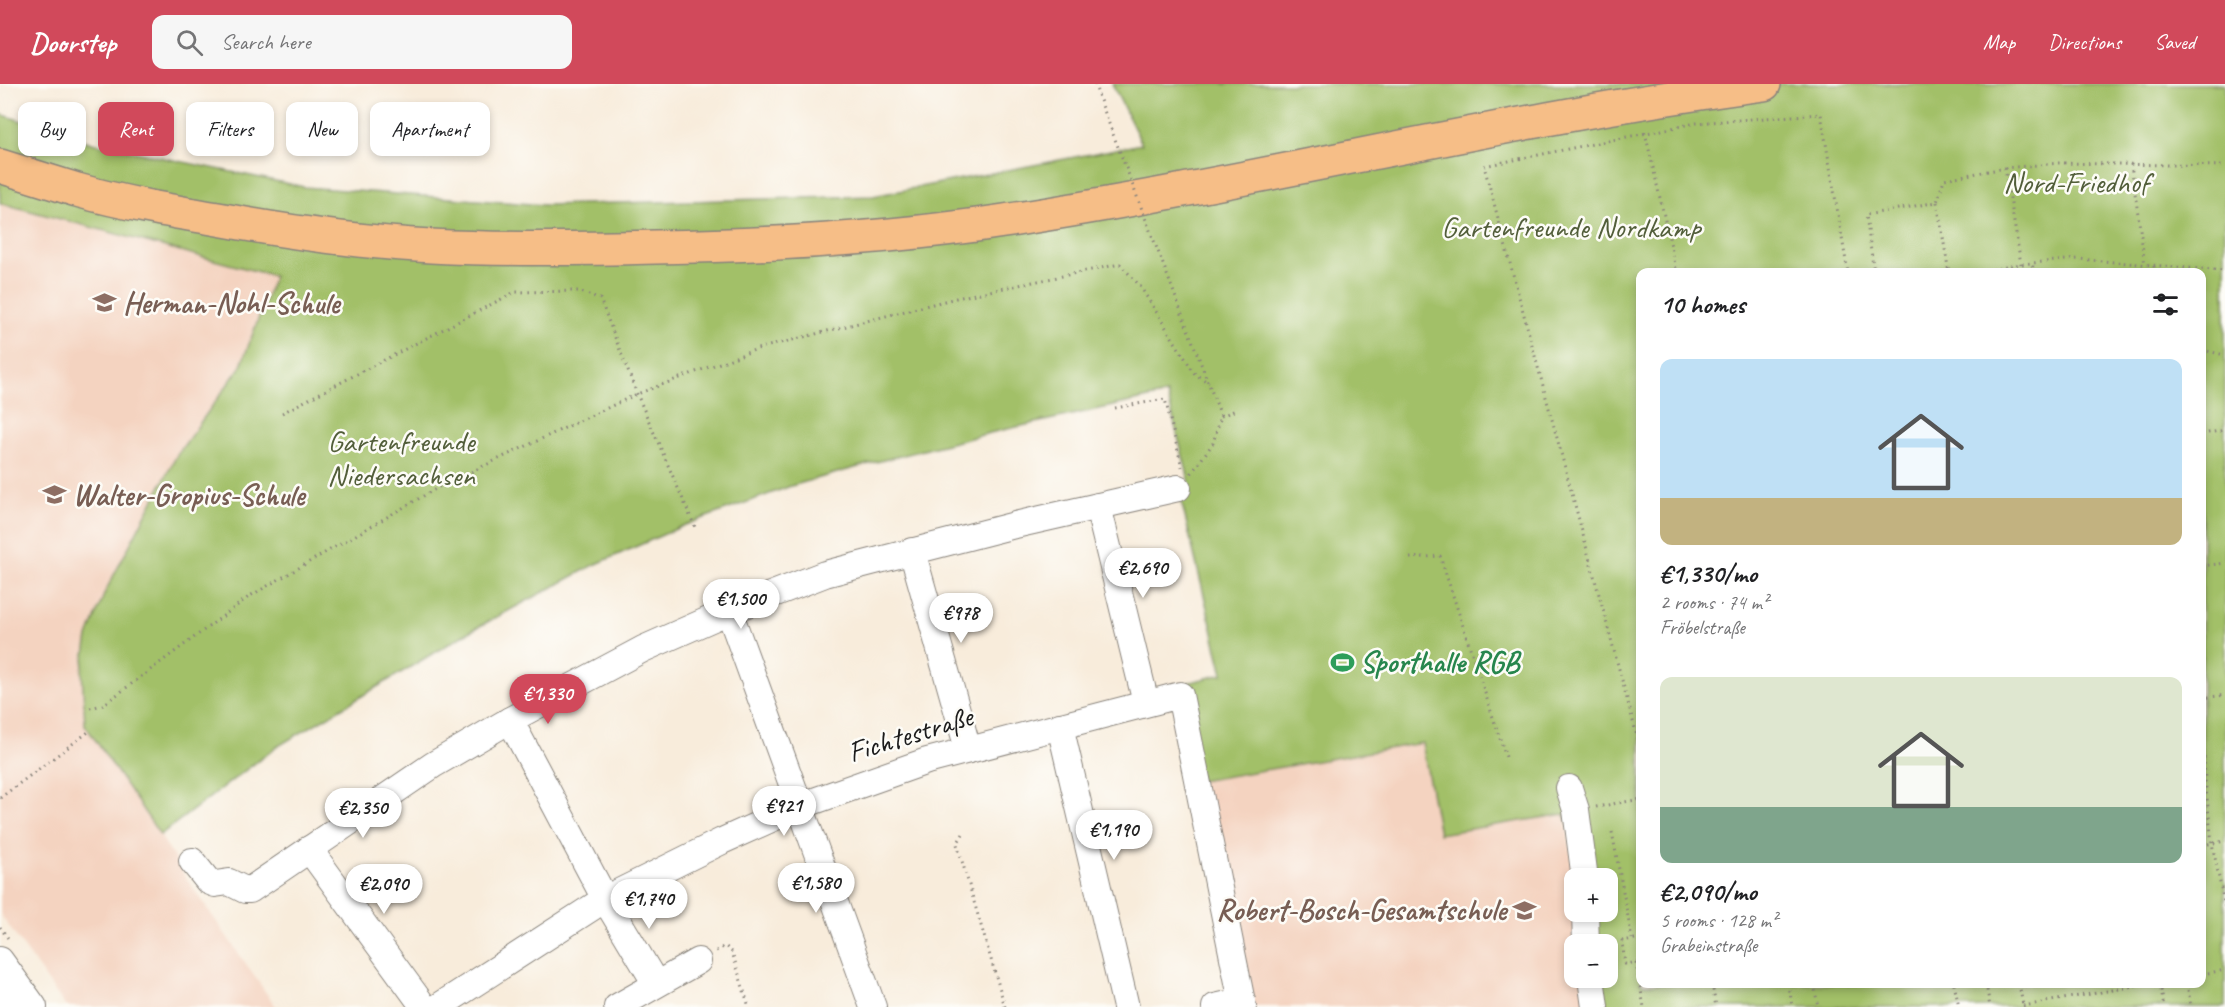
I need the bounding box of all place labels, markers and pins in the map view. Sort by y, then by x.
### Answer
place label: Herman-Nohl-Schule [123,284,341,322]
school or university icon: Herman-Nohl-Schule [92,290,118,316]
place label: Walter-Gropius-Schule [73,476,306,514]
school or university icon: Walter-Gropius-Schule [42,482,68,508]
pin: €2,690 [1094,548,1192,599]
pin: €1,500 [692,579,790,630]
pin: €978 [925,593,997,644]
place label: Sporthalle RGB [1360,643,1522,681]
sports icon: Sporthalle RGB [1329,649,1355,675]
pin: €1,330 [499,674,597,725]
pin: €921 [748,786,820,837]
pin: €2,350 [314,788,412,839]
pin: €1,190 [1065,810,1163,861]
pin: €1,580 [767,863,865,914]
pin: €2,090 [335,864,433,915]
pin: €1,740 [600,879,698,930]
place label: Robert-Bosch-Gesamtschule [1216,891,1509,929]
school or university icon: Robert-Bosch-Gesamtschule [1511,897,1537,923]

